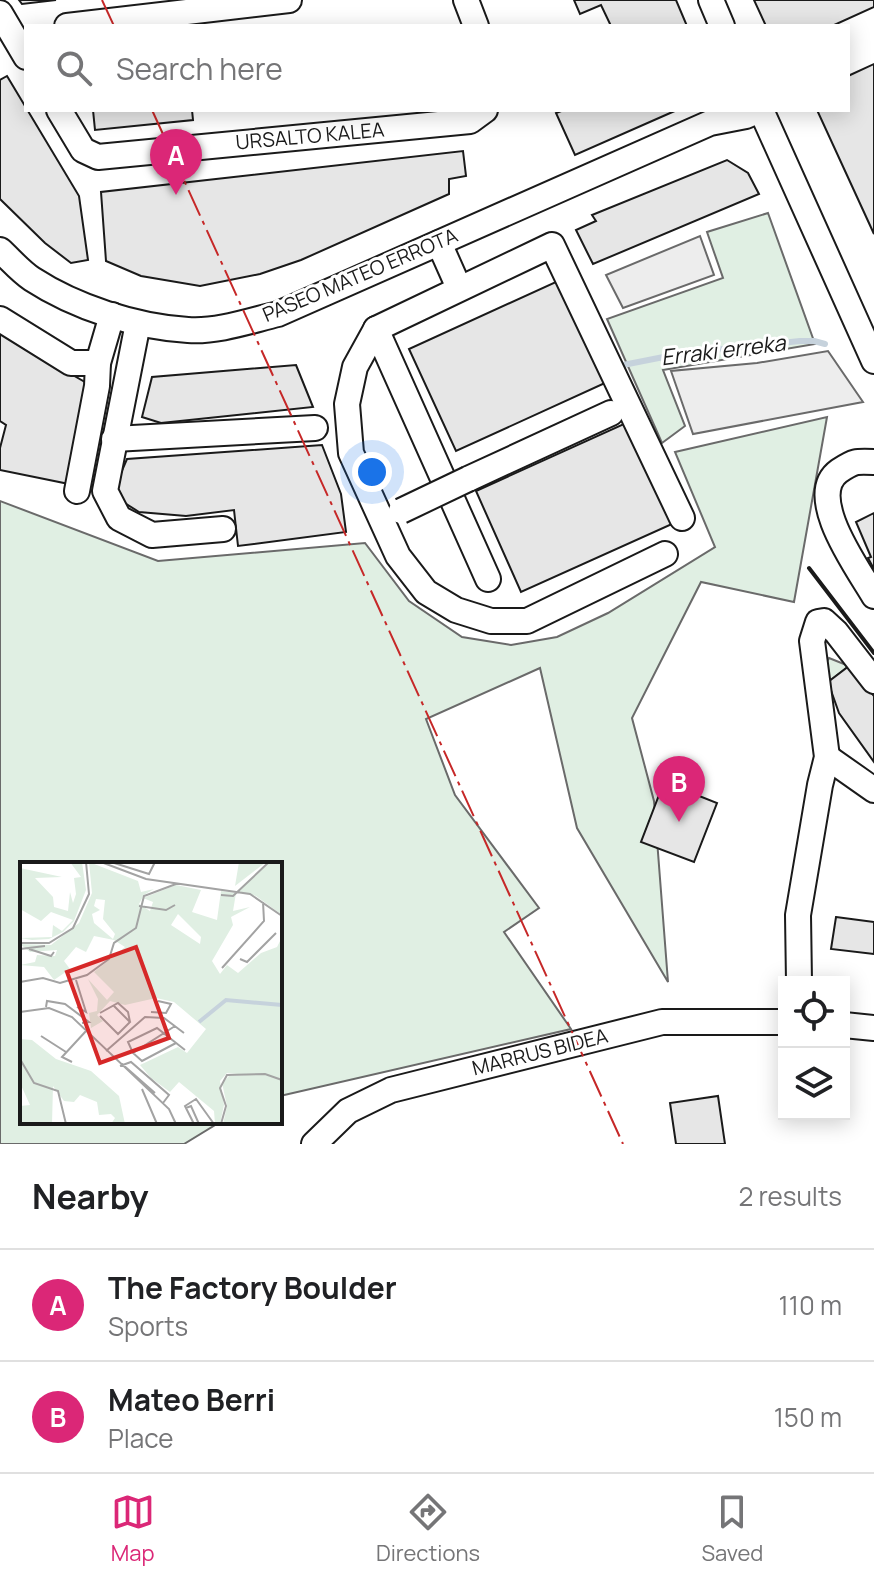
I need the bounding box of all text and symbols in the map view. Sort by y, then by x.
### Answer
search box [24,24,850,112]
icon: search [52,46,96,90]
text: Search here [116,48,283,89]
street label: URSALTO KALEA [235,116,386,155]
pin: A [150,129,202,195]
street label: PASEO MATEO ERROTA [258,221,462,328]
water label: Erraki erreka [659,327,789,373]
your location [352,452,392,492]
pin: B [653,756,705,822]
inset map [20,862,282,1124]
map controls [778,976,850,1120]
button: locate [778,976,850,1048]
street label: MARRUS BIDEA [469,1022,611,1081]
button: layers [778,1048,850,1120]
text: Nearby [32,1173,148,1219]
text: 2 results [738,1178,842,1214]
text: The Factory Boulder [108,1267,397,1308]
text: A [49,1287,67,1323]
text: 110 m [779,1287,842,1323]
text: Sports [108,1308,188,1344]
text: Mateo Berri [108,1379,275,1420]
text: B [50,1399,66,1435]
text: 150 m [774,1399,842,1435]
text: Place [108,1420,173,1456]
tab: Map [111,1490,155,1568]
tab: Directions [376,1490,480,1568]
tab: Saved [701,1490,763,1568]

